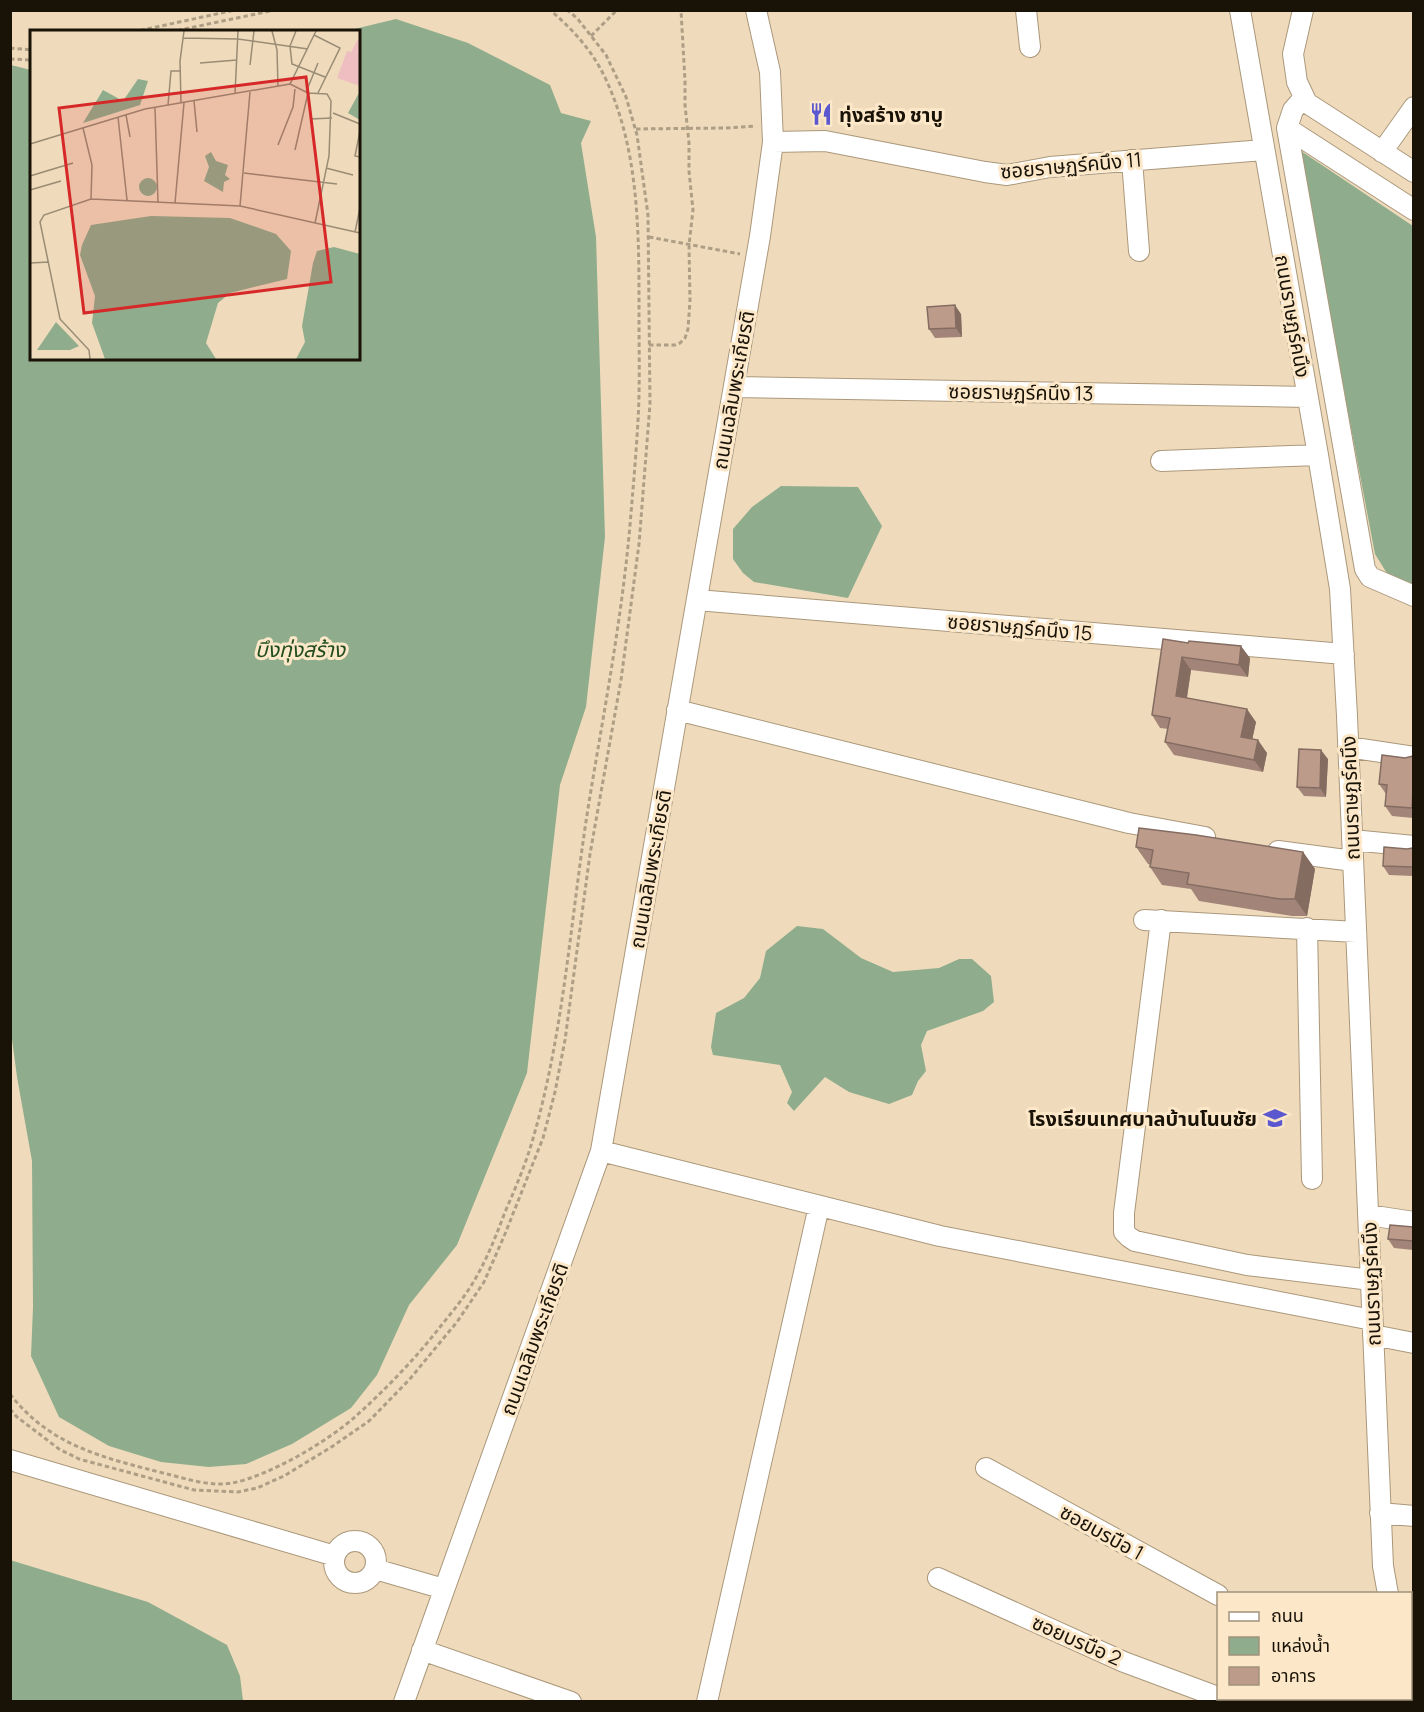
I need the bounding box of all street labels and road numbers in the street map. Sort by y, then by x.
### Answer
street label: ซอยราษฏร์คนึง 11 [999,145,1143,185]
street label: ถนนราษฏร์คนึง [1269,252,1317,380]
street label: ถนนเฉลิมพระเกียรติ [706,309,760,471]
street label: ซอยราษฏร์คนึง 13 [948,377,1094,407]
street label: ซอยราษฏร์คนึง 15 [946,607,1094,647]
street label: ถนนราษฏร์คนึง [1334,735,1366,861]
street label: ถนนเฉลิมพระเกียรติ [623,788,677,950]
street label: ถนนราษฏร์คนึง [1355,1221,1387,1347]
street label: ถนนเฉลิมพระเกียรติ [494,1259,574,1419]
street label: ซอยบรบือ 1 [1055,1498,1149,1566]
street label: ซอยบรบือ 2 [1028,1608,1126,1672]

